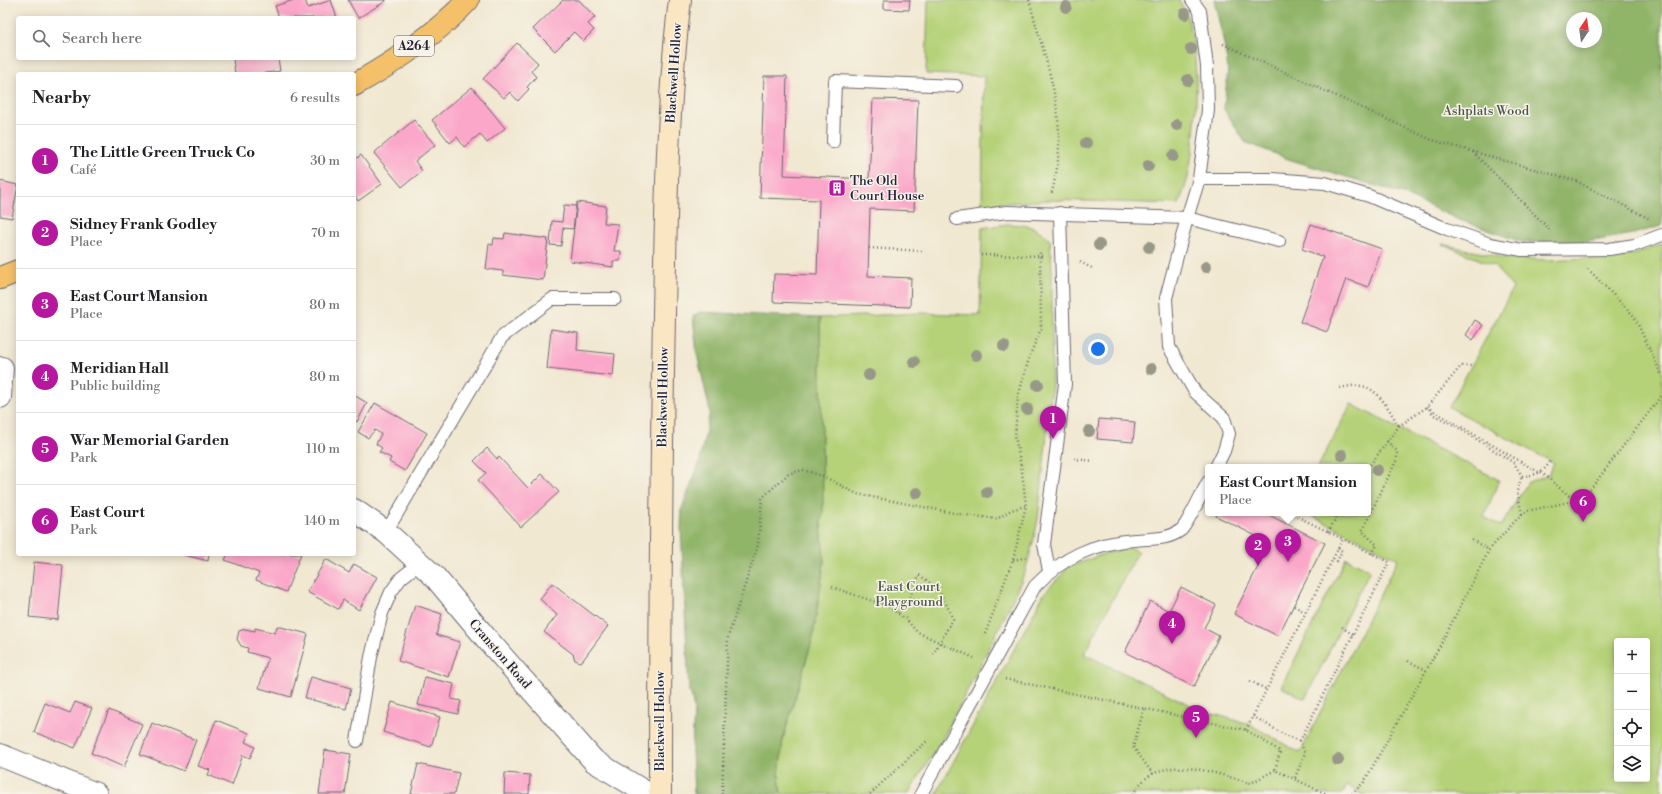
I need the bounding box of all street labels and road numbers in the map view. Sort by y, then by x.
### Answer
street label: Blackwell Hollow [662,21,686,125]
road number: A264 [394,36,434,56]
street label: Blackwell Hollow [654,346,672,448]
street label: Cranston Road [465,616,535,693]
street label: Blackwell Hollow [652,670,668,772]

